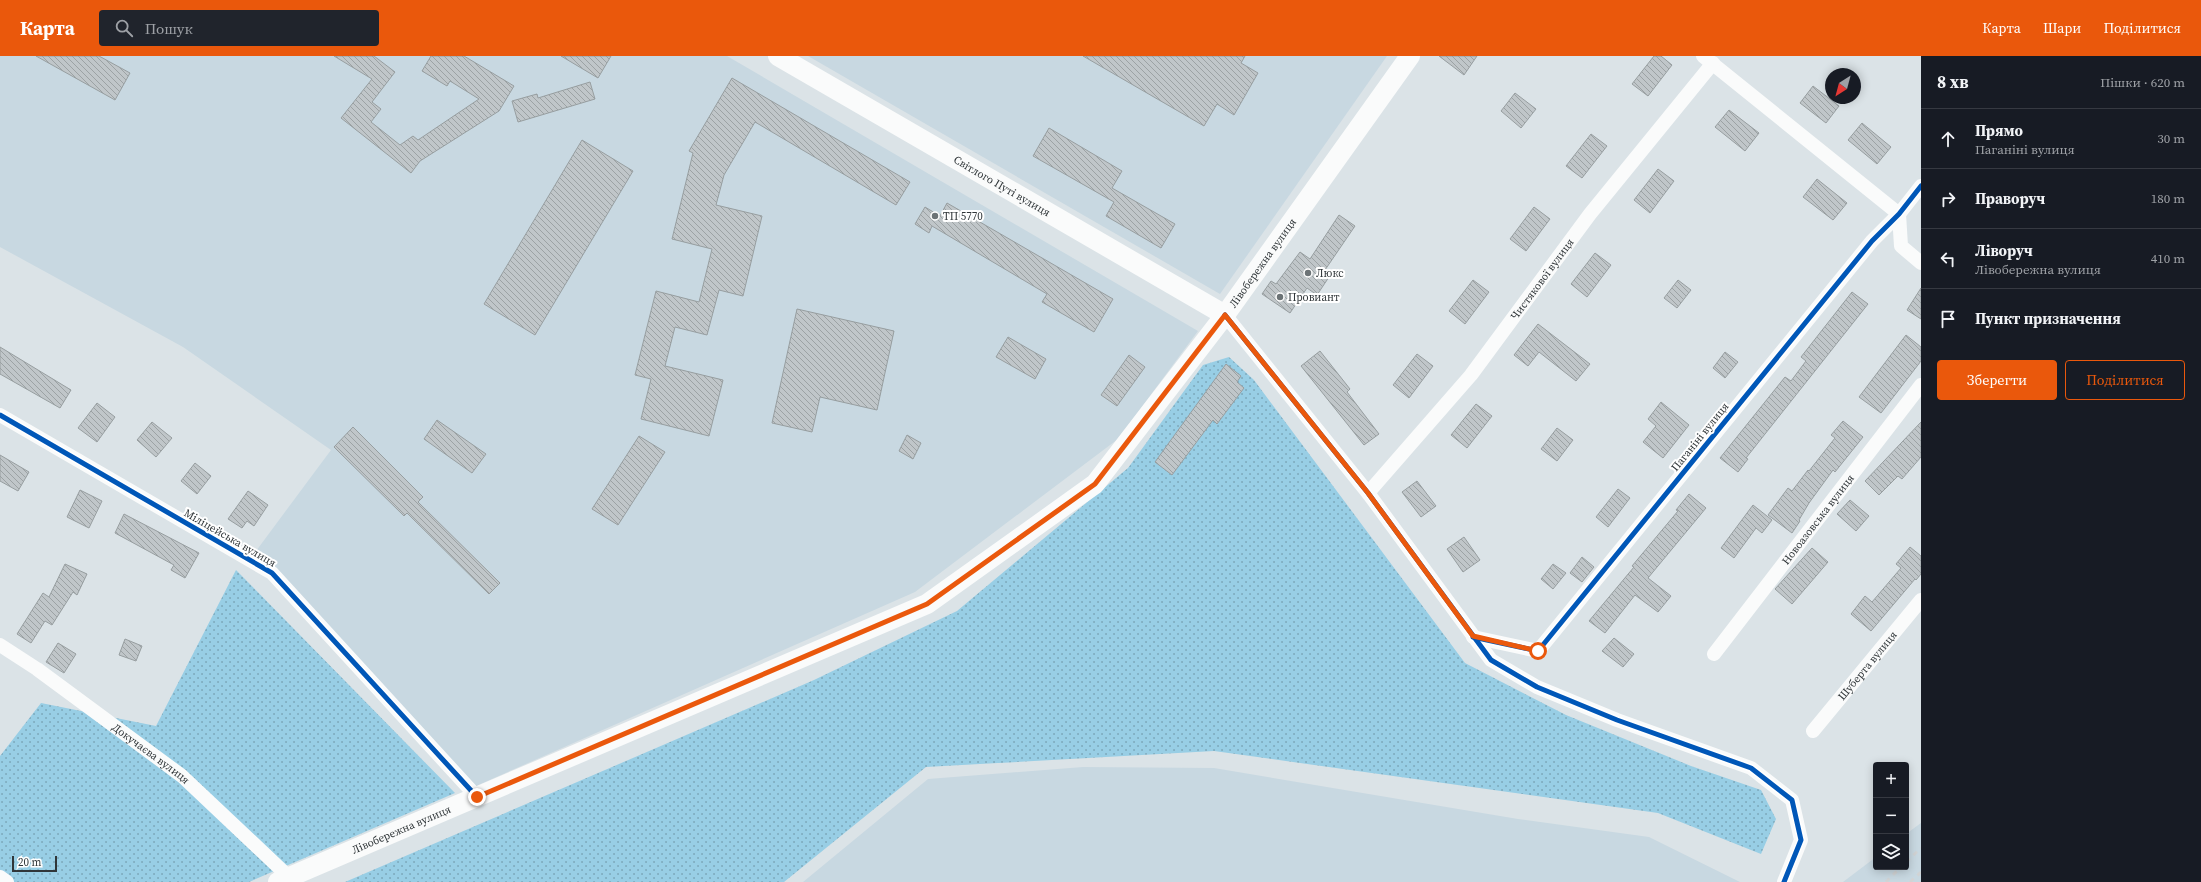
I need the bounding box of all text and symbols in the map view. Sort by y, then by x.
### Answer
search box [99,10,379,46]
text: Карта [20,15,75,41]
icon: search [113,17,135,39]
text: Пошук [145,18,193,39]
text: Карта [1982,18,2021,38]
text: Шари [2043,18,2081,38]
text: Поділитися [2103,18,2181,38]
north arrow [1825,68,1861,104]
text: 8 хв [1937,70,1969,94]
text: Пішки · 620 m [2100,74,2185,91]
text: Прямо [1975,120,2023,141]
icon: ahead [1937,128,1959,150]
text: 30 m [2157,130,2185,147]
text: Паганіні вулиця [1975,141,2075,158]
street label: Світлого Путі вулиця [951,152,1053,220]
icon: right [1937,188,1959,210]
text: Праворуч [1975,188,2045,209]
text: 180 m [2151,190,2185,207]
place label: ТП 5770 [943,209,983,224]
marker: ТП 5770 [930,211,940,221]
street label: Лівобережна вулиця [1225,215,1300,310]
street label: Чистякової вулиця [1507,235,1577,323]
text: Ліворуч [1975,240,2033,261]
icon: left [1937,248,1959,270]
text: 410 m [2151,250,2185,267]
text: Лівобережна вулиця [1975,261,2101,278]
place label: Люкс [1316,266,1344,281]
marker: Люкс [1303,268,1313,278]
place label: Провиант [1288,290,1340,305]
marker: Провиант [1275,292,1285,302]
icon: arrive [1937,308,1959,330]
text: Пункт призначення [1975,308,2121,329]
button: Зберегти [1937,360,2057,400]
button: Поділитися [2065,360,2185,400]
street label: Паганіні вулиця [1668,399,1732,474]
street label: Новоазовська вулиця [1778,471,1857,568]
street label: Міліцейська вулиця [181,505,279,571]
street label: Шуберта вулиця [1834,627,1900,703]
route start [1529,642,1547,660]
street label: Докучаєва вулиця [109,720,193,787]
map controls [1873,762,1909,870]
button: + [1873,762,1909,798]
route end [468,788,486,806]
button: − [1873,798,1909,834]
street label: Лівобережна вулиця [349,801,453,857]
button: layers [1873,834,1909,870]
scale bar [12,854,57,873]
text: 20 m [18,855,41,870]

